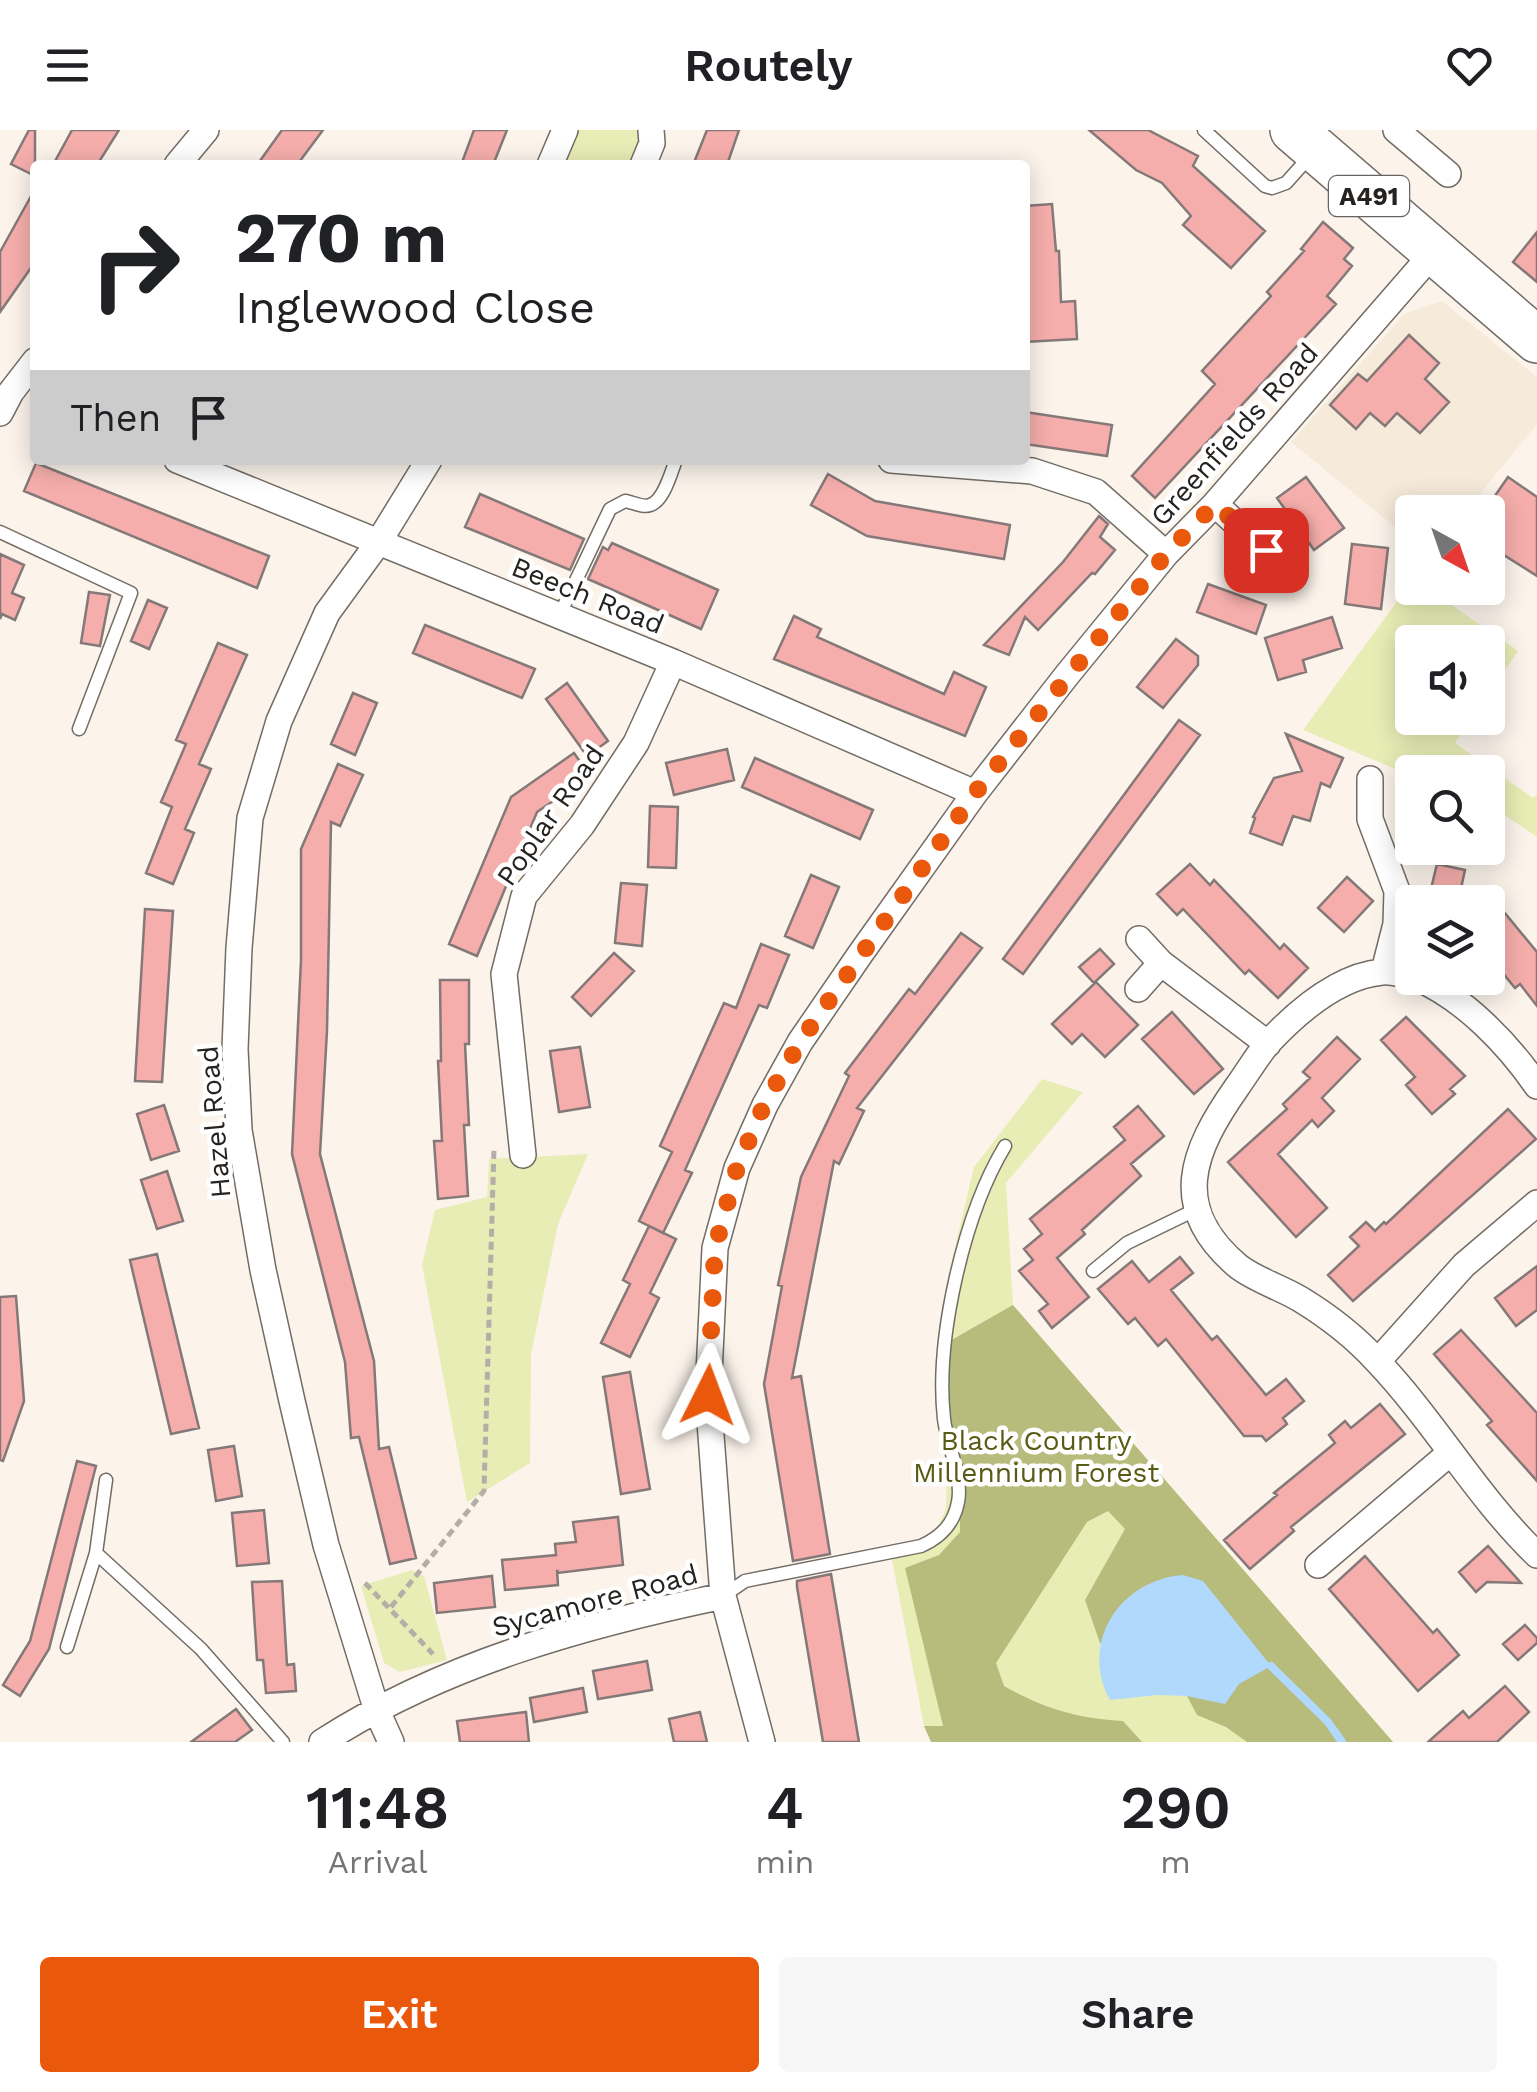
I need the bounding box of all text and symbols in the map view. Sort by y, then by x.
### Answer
icon: menu [40,38,95,93]
icon: heart [1442,38,1497,93]
text: Routely [684,39,853,92]
road number: A491 [1329,176,1409,216]
text: 270 m [235,197,447,279]
icon: right [70,200,200,330]
text: Inglewood Close [235,281,595,334]
street label: Greenfields Road [1144,336,1325,532]
icon: arrive [181,390,236,445]
text: Then [70,396,161,440]
north arrow [1395,495,1505,605]
map controls [1395,495,1505,995]
pin [1224,508,1309,593]
icon: arrive [1239,523,1294,578]
street label: Beech Road [507,550,669,641]
button: sound [1395,625,1505,735]
street label: Poplar Road [490,739,611,892]
button: search [1395,755,1505,865]
button: layers [1395,885,1505,995]
street label: Hazel Road [191,1045,238,1199]
position arrow [656,1343,760,1447]
park label: Black Country Millennium Forest [913,1424,1159,1489]
street label: Sycamore Road [489,1557,702,1644]
text: 11:48 [306,1772,449,1843]
text: 4 [766,1772,804,1843]
text: 290 [1120,1772,1231,1843]
text: Arrival [328,1843,428,1881]
text: min [755,1843,814,1881]
text: m [1160,1843,1191,1881]
button: Exit [40,1957,759,2072]
button: Share [779,1957,1497,2072]

